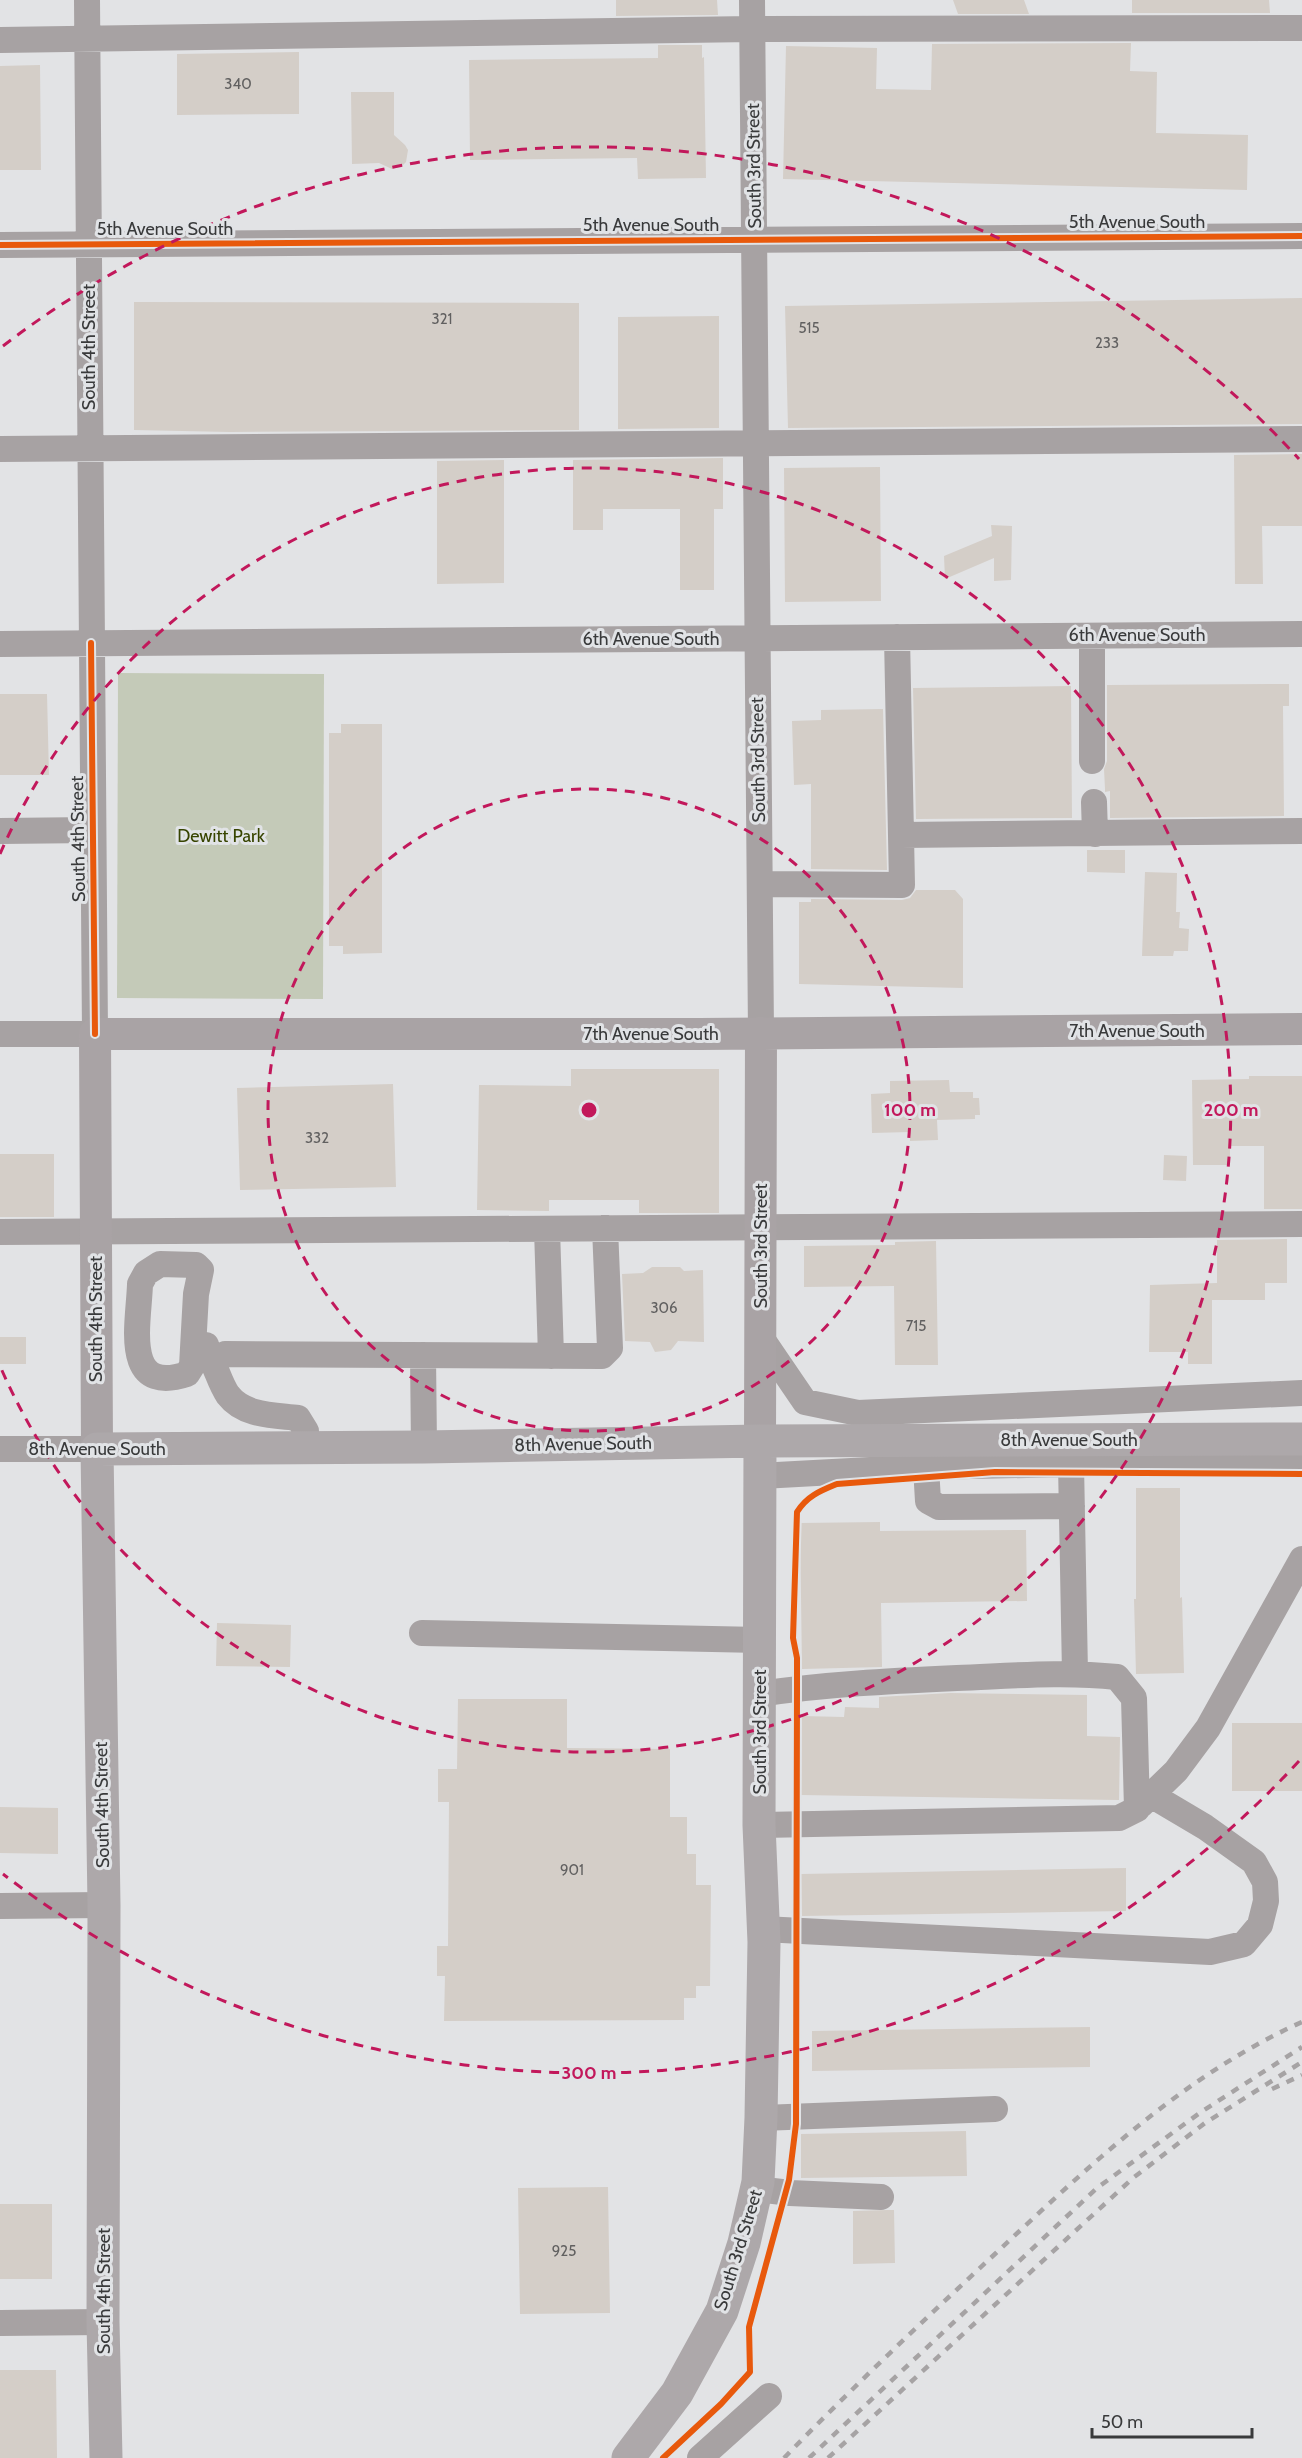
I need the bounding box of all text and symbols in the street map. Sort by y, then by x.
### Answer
house number: 340 [224,75,252,93]
street label: South 3rd Street [742,103,766,229]
street label: 5th Avenue South [1069,211,1205,233]
street label: 5th Avenue South [583,214,719,236]
street label: 5th Avenue South [97,218,233,240]
street label: South 4th Street [78,284,100,410]
house number: 321 [432,310,452,328]
house number: 515 [798,319,820,337]
house number: 233 [1095,334,1119,352]
street label: 6th Avenue South [1069,624,1205,646]
street label: 6th Avenue South [583,628,719,650]
street label: South 3rd Street [746,697,770,823]
street label: South 4th Street [66,776,90,902]
park label: Dewitt Park [177,825,266,847]
street label: 7th Avenue South [1069,1020,1205,1042]
street label: 7th Avenue South [583,1023,719,1045]
text: 100 m [884,1099,936,1121]
text: 200 m [1204,1099,1258,1121]
centre of rings [579,1100,599,1120]
house number: 332 [305,1129,329,1147]
street label: South 3rd Street [750,1183,772,1309]
street label: South 4th Street [85,1256,107,1382]
house number: 306 [650,1299,678,1317]
house number: 715 [906,1317,926,1335]
street label: 8th Avenue South [1000,1429,1138,1451]
street label: 8th Avenue South [514,1432,652,1456]
street label: 8th Avenue South [28,1438,166,1460]
street label: South 3rd Street [749,1669,771,1795]
street label: South 4th Street [90,1742,114,1868]
house number: 901 [560,1861,584,1879]
text: 300 m [562,2062,616,2084]
street label: South 3rd Street [709,2187,767,2313]
street label: South 4th Street [93,2228,115,2354]
house number: 925 [552,2242,576,2260]
scale bar [1092,2401,1252,2439]
text: 50 m [1101,2411,1143,2433]

